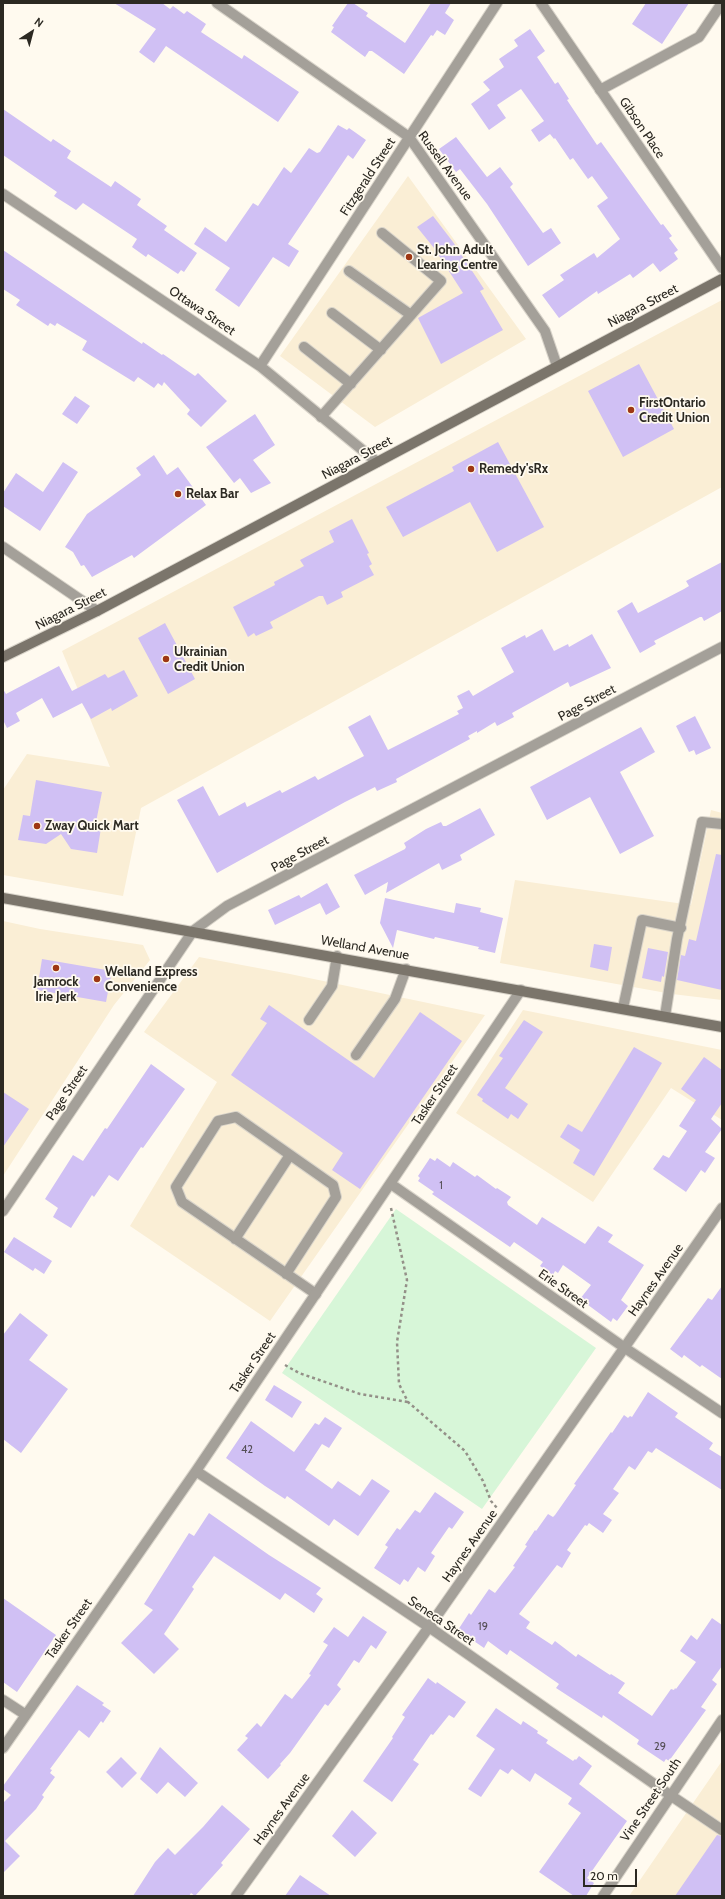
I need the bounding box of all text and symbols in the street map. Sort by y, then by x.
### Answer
north arrow [12,12,52,52]
text: N [32,14,46,30]
street label: Gibson Place [616,94,668,162]
street label: Russell Avenue [415,128,475,204]
street label: Fitzgerald Street [337,135,399,219]
place label: St. John Adult Learing Centre [417,242,498,273]
marker: St. John Adult Learing Centre [404,252,414,262]
street label: Niagara Street [605,281,681,331]
street label: Ottawa Street [166,283,238,339]
place label: FirstOntario Credit Union [639,395,710,426]
marker: FirstOntario Credit Union [626,405,636,415]
street label: Niagara Street [319,433,395,483]
place label: Remedy'sRx [479,461,548,477]
marker: Remedy'sRx [466,464,476,474]
place label: Relax Bar [186,486,239,502]
marker: Relax Bar [173,489,183,499]
street label: Niagara Street [33,584,109,634]
place label: Ukrainian Credit Union [174,644,245,675]
marker: Ukrainian Credit Union [161,654,171,664]
street label: Page Street [556,681,618,725]
place label: Zway Quick Mart [45,818,139,834]
marker: Zway Quick Mart [32,821,42,831]
street label: Page Street [269,832,331,876]
street label: Welland Avenue [320,933,410,963]
marker: Jamrock Irie Jerk [51,963,61,973]
place label: Welland Express Convenience [105,964,198,995]
place label: Jamrock Irie Jerk [33,974,79,1005]
marker: Welland Express Convenience [92,974,102,984]
street label: Tasker Street [409,1061,461,1129]
street label: Page Street [43,1063,91,1123]
house number: 1 [439,1179,443,1193]
street label: Haynes Avenue [625,1241,687,1319]
street label: Erie Street [535,1266,591,1312]
street label: Tasker Street [227,1329,279,1397]
house number: 42 [241,1443,253,1457]
street label: Haynes Avenue [439,1507,501,1585]
street label: Seneca Street [405,1593,477,1649]
street label: Tasker Street [42,1596,96,1662]
house number: 19 [478,1620,488,1634]
house number: 29 [654,1740,666,1754]
street label: Vine Street South [617,1755,685,1845]
street label: Haynes Avenue [251,1770,313,1848]
scale bar [585,1861,639,1887]
text: 20 m [590,1868,618,1883]

